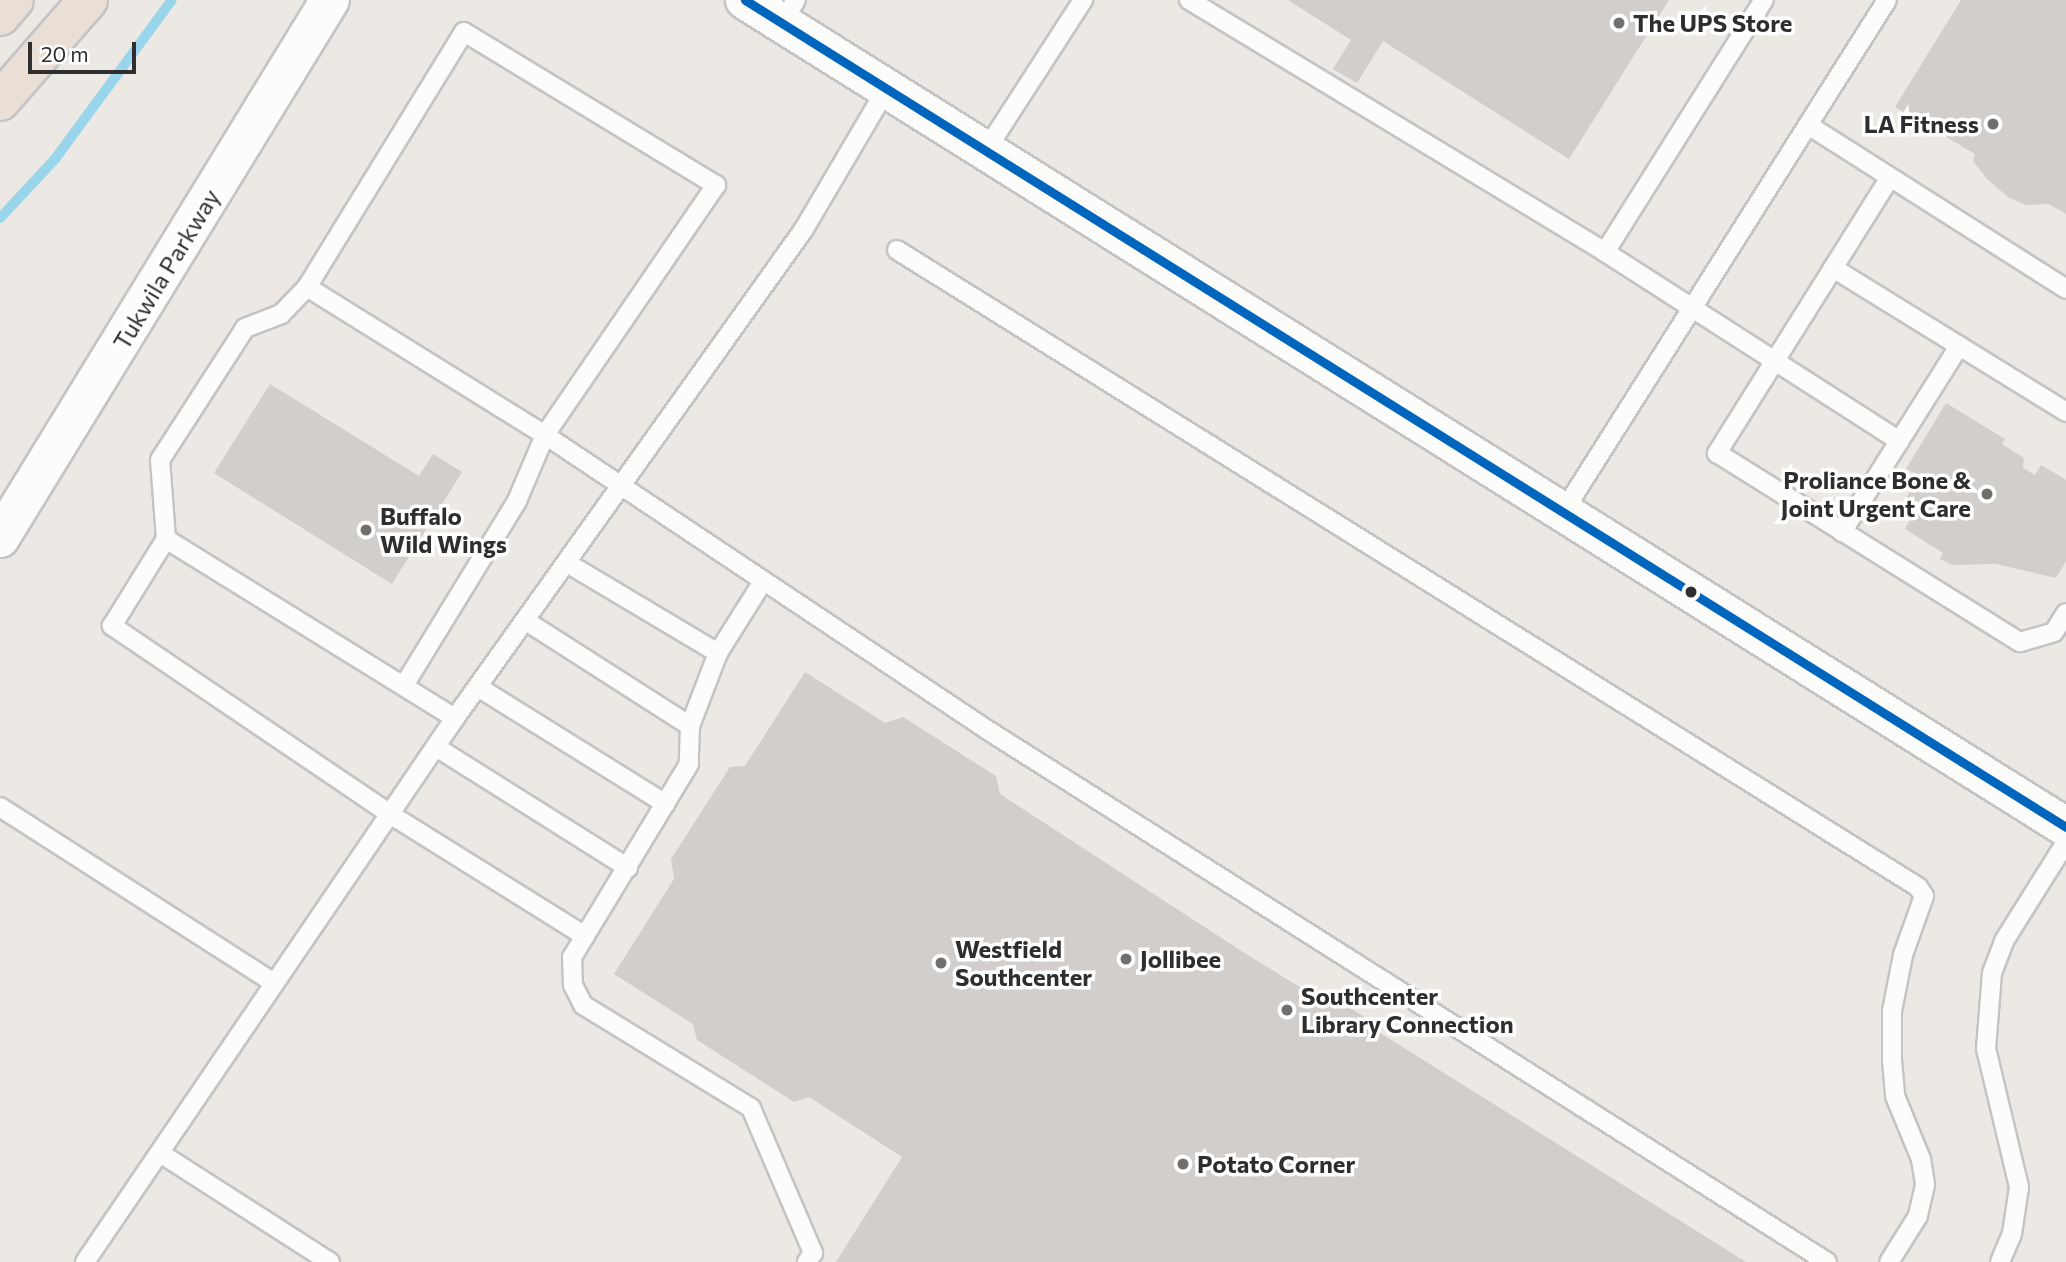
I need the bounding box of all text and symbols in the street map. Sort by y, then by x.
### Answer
place label: The UPS Store [1633,9,1792,37]
marker: The UPS Store [1611,15,1627,31]
scale bar [32,28,140,72]
text: 20 m [41,41,89,66]
place label: LA Fitness [1864,110,1979,138]
marker: LA Fitness [1985,116,2001,132]
street label: Tukwila Parkway [107,183,225,355]
place label: Proliance Bone & Joint Urgent Care [1781,466,1971,522]
marker: Proliance Bone & Joint Urgent Care [1977,484,1997,504]
place label: Buffalo Wild Wings [380,502,507,558]
marker: Buffalo Wild Wings [358,522,374,538]
unlabelled marker [1684,585,1698,599]
place label: Westfield Southcenter [955,935,1092,991]
place label: Jollibee [1140,945,1221,973]
marker: Jollibee [1118,951,1134,967]
marker: Westfield Southcenter [933,955,949,971]
place label: Southcenter Library Connection [1301,982,1514,1038]
marker: Southcenter Library Connection [1279,1002,1295,1018]
place label: Potato Corner [1197,1150,1355,1178]
marker: Potato Corner [1175,1156,1191,1172]

